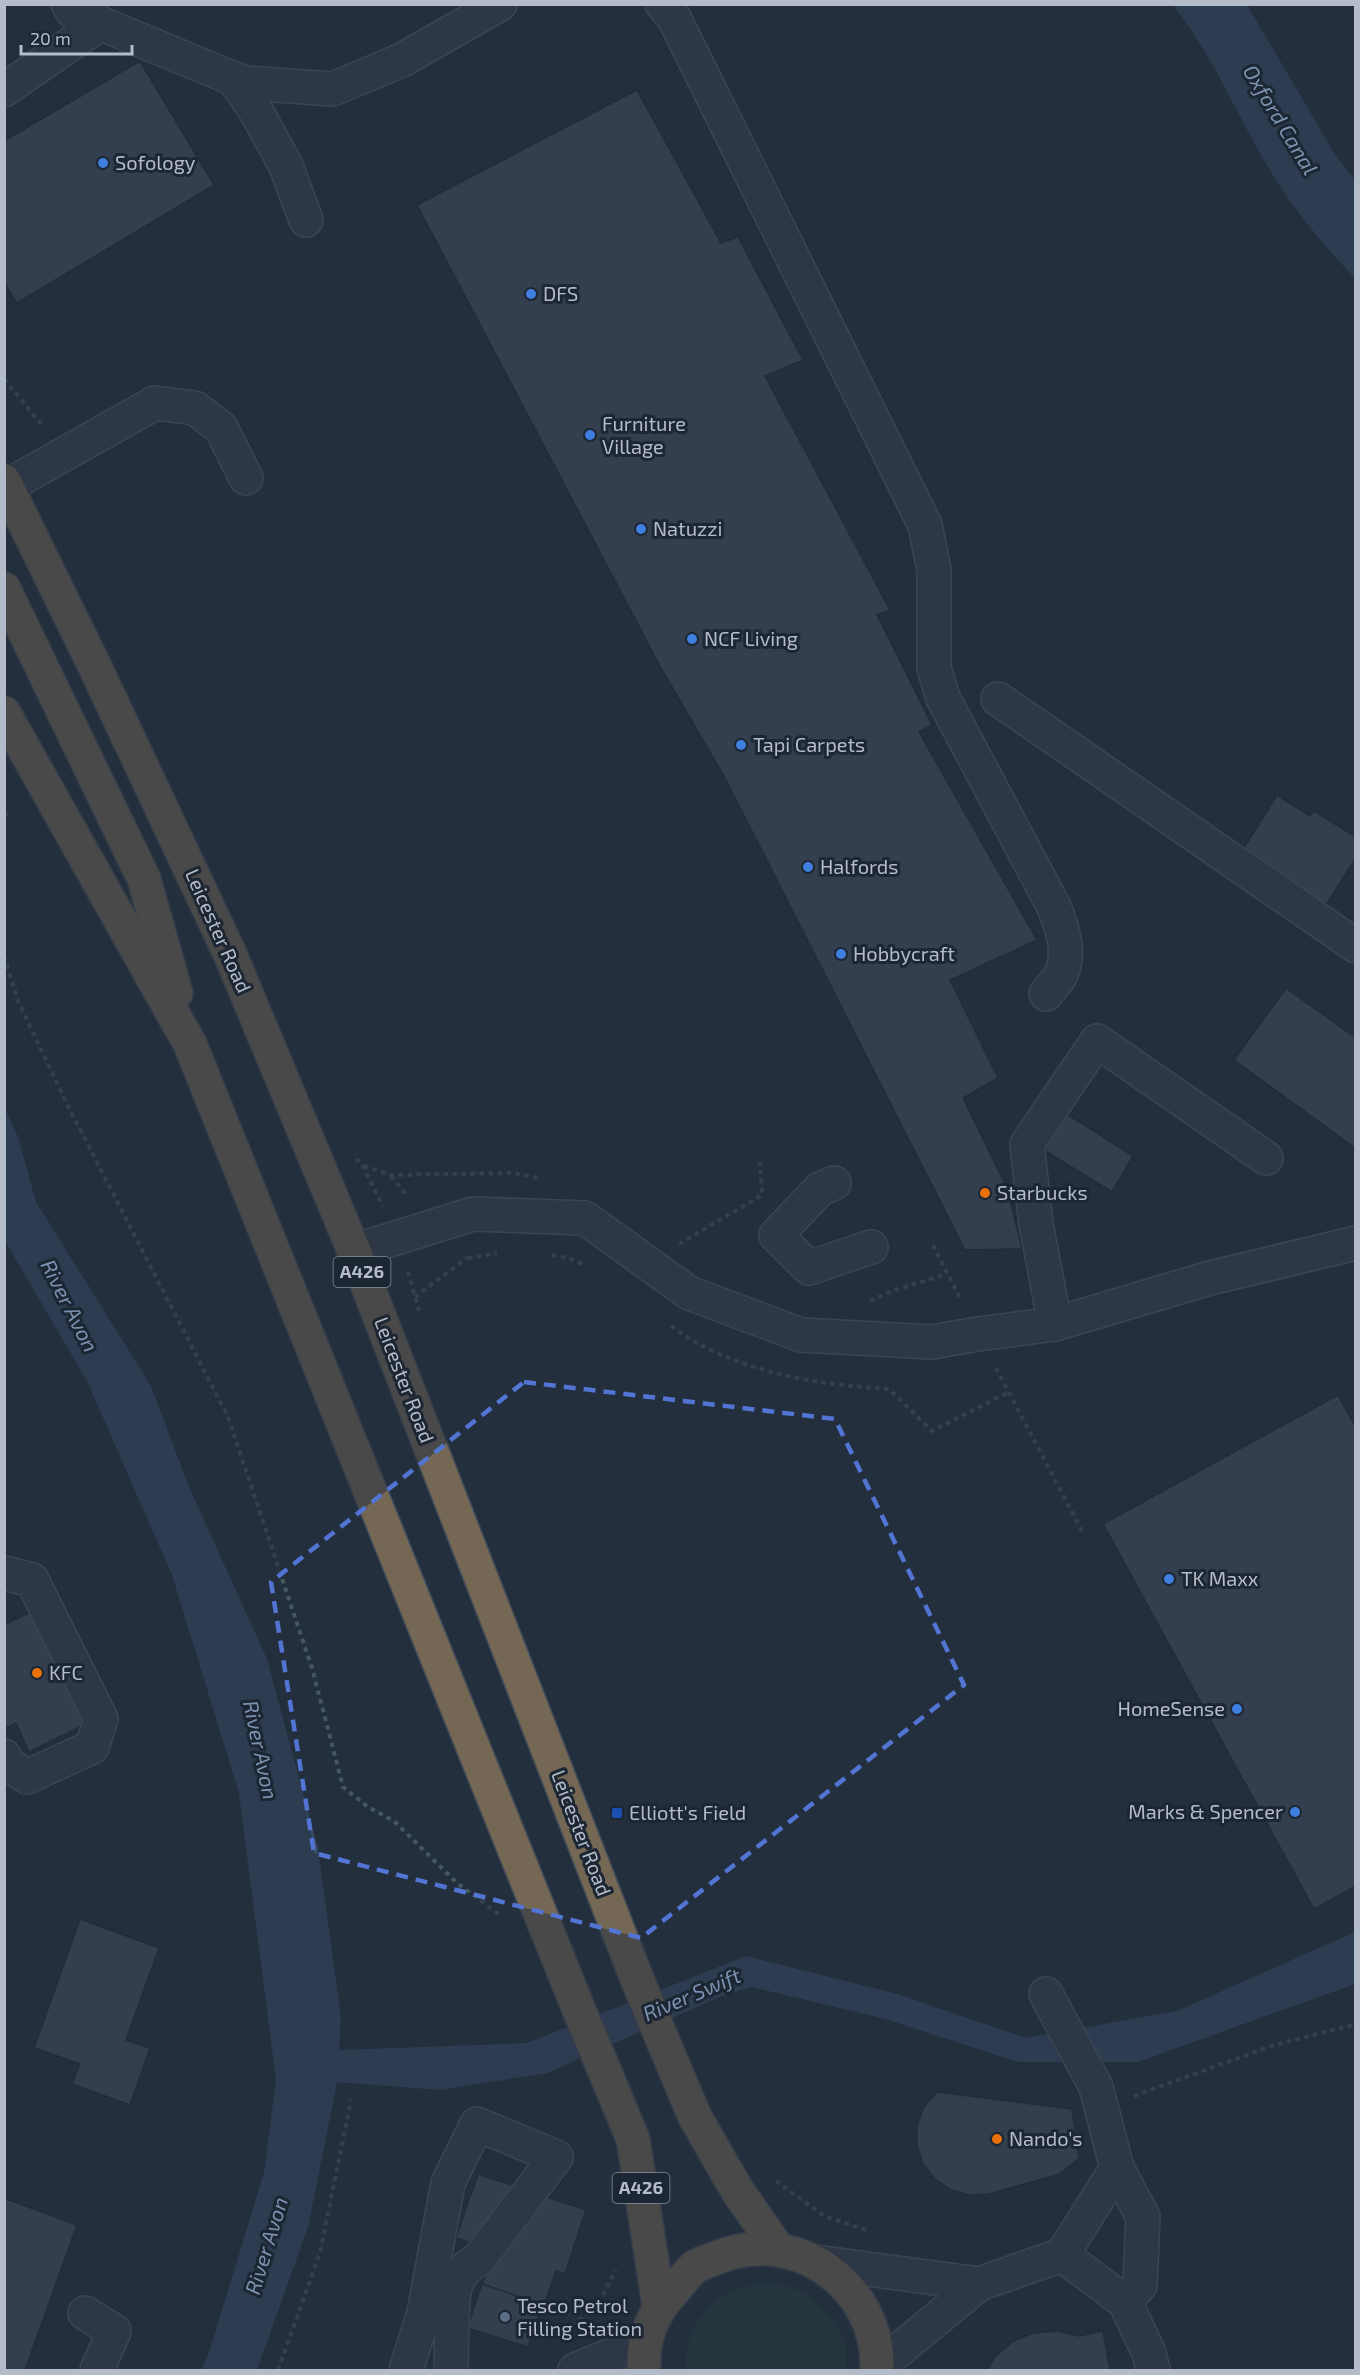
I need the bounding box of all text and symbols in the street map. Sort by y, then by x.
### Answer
scale bar [21,18,132,56]
text: 20 m [30,27,71,49]
water label: Oxford Canal [1239,60,1324,179]
place label: Sofology [115,150,196,174]
marker: Sofology [96,156,110,170]
place label: DFS [543,281,578,305]
marker: DFS [524,287,538,301]
place label: Furniture Village [602,411,686,458]
marker: Furniture Village [583,428,597,442]
place label: Natuzzi [653,516,722,540]
marker: Natuzzi [634,522,648,536]
place label: NCF Living [704,626,798,650]
marker: NCF Living [685,632,699,646]
place label: Tapi Carpets [753,732,865,756]
marker: Tapi Carpets [734,738,748,752]
place label: Halfords [820,854,898,878]
marker: Halfords [801,860,815,874]
street label: Leicester Road [181,865,257,996]
place label: Hobbycraft [853,941,955,965]
marker: Hobbycraft [834,947,848,961]
place label: Starbucks [997,1180,1088,1204]
marker: Starbucks [978,1186,992,1200]
water label: River Avon [36,1255,104,1356]
road number: A426 [334,1257,391,1287]
street label: Leicester Road [370,1313,440,1446]
place label: TK Maxx [1181,1566,1259,1590]
marker: TK Maxx [1162,1572,1176,1586]
place label: KFC [49,1660,83,1684]
marker: KFC [30,1666,44,1680]
place label: HomeSense [1118,1696,1225,1720]
water label: River Avon [239,1698,284,1801]
marker: HomeSense [1230,1702,1244,1716]
street label: Leicester Road [547,1766,617,1899]
place label: Marks & Spencer [1128,1799,1283,1823]
place label: Elliott's Field [629,1800,746,1824]
marker: Marks & Spencer [1288,1805,1302,1819]
marker: Elliott's Field [610,1806,624,1820]
water label: River Swift [639,1962,744,2025]
place label: Nando's [1009,2126,1083,2150]
marker: Nando's [990,2132,1004,2146]
road number: A426 [612,2173,670,2203]
water label: River Avon [239,2194,292,2297]
place label: Tesco Petrol Filling Station [517,2293,642,2340]
marker: Tesco Petrol Filling Station [498,2310,512,2324]

